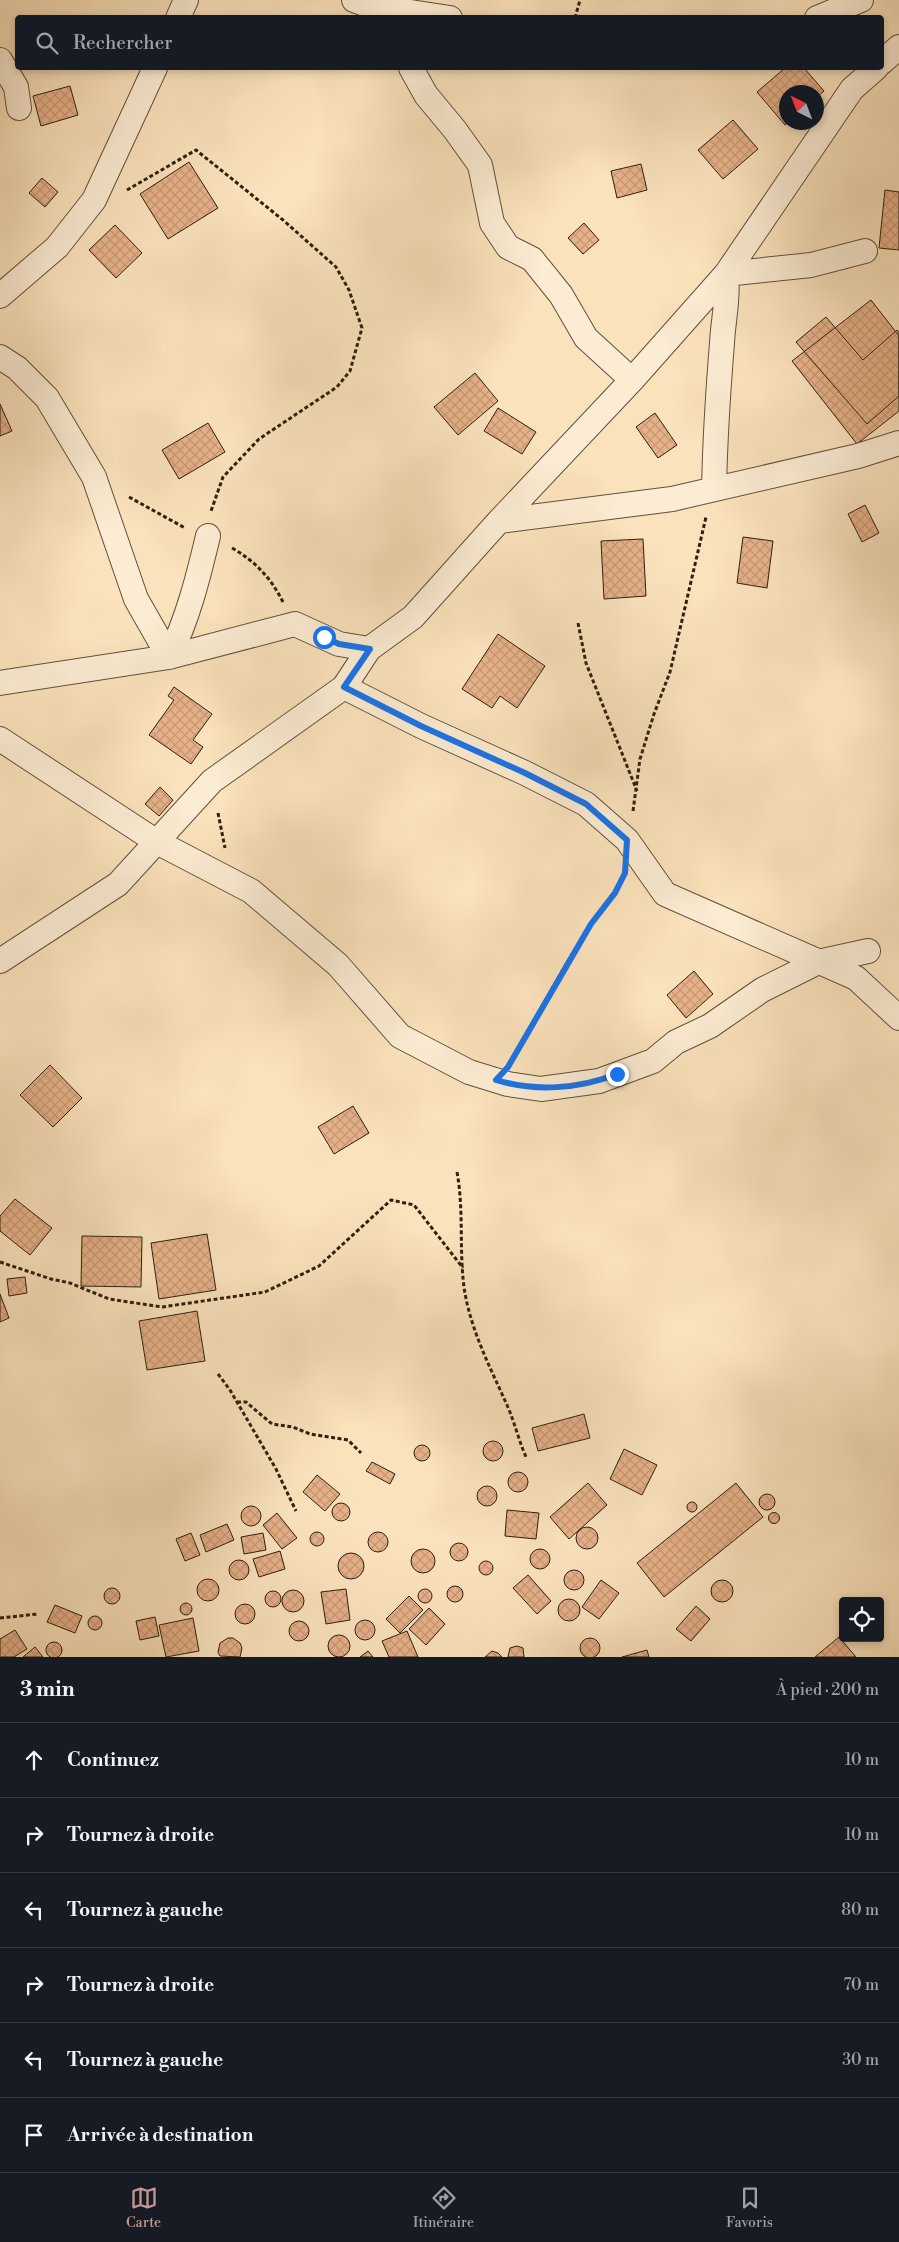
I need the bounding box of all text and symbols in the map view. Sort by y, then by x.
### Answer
search box [15,15,884,70]
icon: search [33,29,61,57]
text: Rechercher [73,31,172,55]
north arrow [779,85,824,130]
route start [313,626,336,649]
route end [606,1063,629,1086]
map controls [839,1597,884,1642]
button: locate [839,1597,884,1642]
text: 3 min [20,1677,75,1703]
text: À pied · 200 m [776,1680,879,1700]
icon: ahead [20,1746,48,1774]
text: Continuez [67,1748,159,1772]
text: 10 m [845,1750,879,1770]
icon: right [20,1821,48,1849]
text: Tournez à droite [67,1823,214,1847]
text: 10 m [845,1825,879,1845]
icon: left [20,1896,48,1924]
text: Tournez à gauche [67,1898,223,1922]
text: 80 m [841,1900,879,1920]
icon: right [20,1971,48,1999]
text: Tournez à droite [67,1973,214,1997]
text: 70 m [843,1975,879,1995]
icon: left [20,2046,48,2074]
text: Tournez à gauche [67,2048,223,2072]
text: 30 m [842,2050,879,2070]
icon: arrive [20,2121,48,2149]
text: Arrivée à destination [67,2123,253,2147]
tab: Carte [126,2184,161,2232]
tab: Itinéraire [413,2184,474,2232]
tab: Favoris [726,2184,773,2232]

